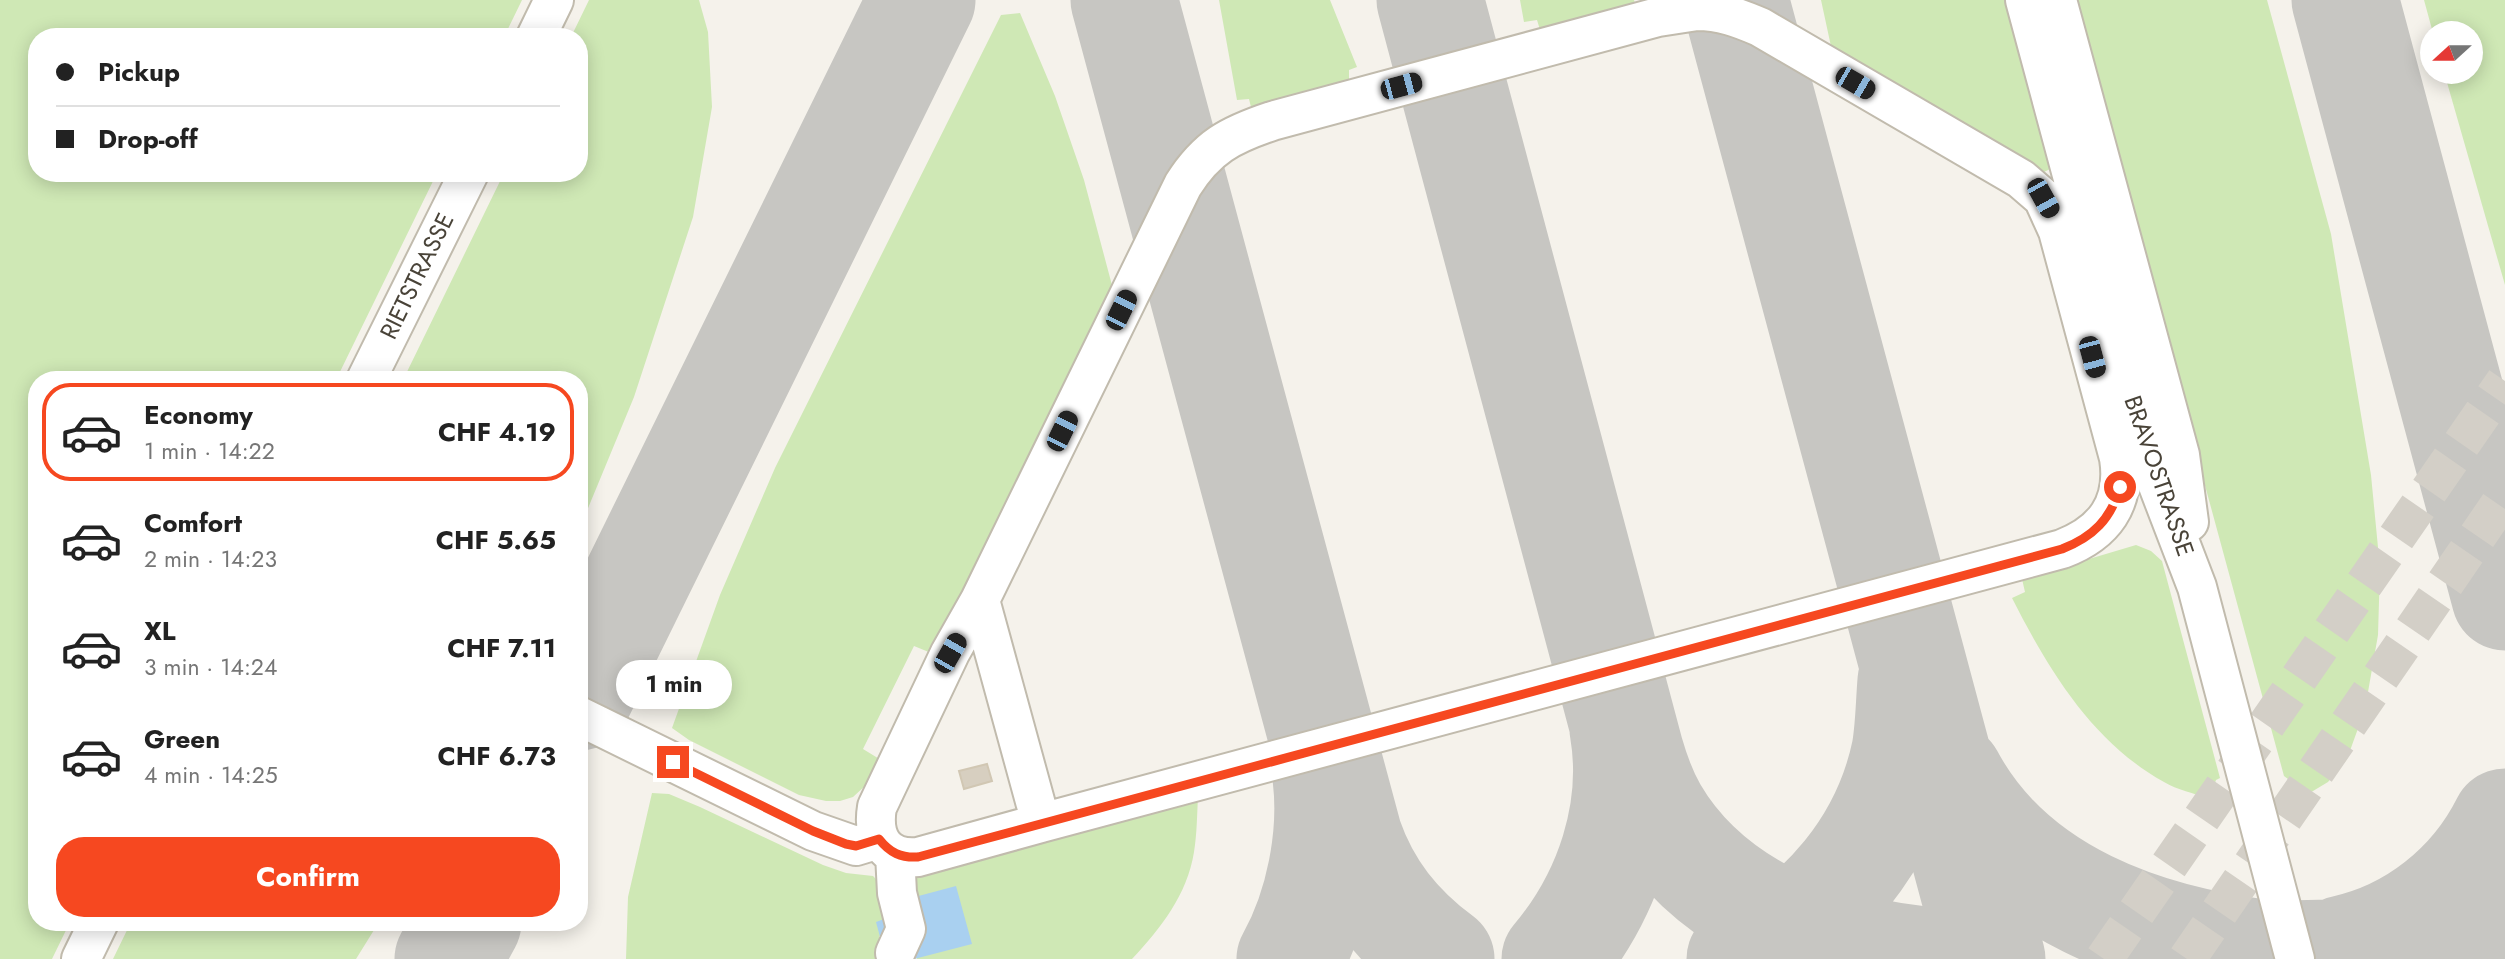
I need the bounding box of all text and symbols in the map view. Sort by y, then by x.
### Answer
north arrow [2420,21,2483,84]
map controls [2420,21,2483,84]
text: Pickup [98,53,180,91]
car [1832,63,1879,103]
car [1378,70,1425,102]
text: Drop-off [98,120,198,158]
car [2024,175,2063,221]
street label: RIETSTRASSE [371,207,462,345]
car [1103,287,1140,333]
car [2077,334,2108,380]
street label: BRAVOSTRASSE [2116,391,2203,561]
text: Economy [144,396,253,434]
icon: car [60,401,123,464]
car [1044,408,1081,454]
text: CHF 4.19 [438,413,556,451]
text: 1 min · 14:22 [144,434,275,468]
route start [2104,471,2136,503]
text: Comfort [144,504,242,542]
icon: car [60,509,123,572]
text: CHF 5.65 [436,521,556,559]
text: 2 min · 14:23 [144,542,277,576]
text: XL [144,612,176,650]
icon: car [60,617,123,680]
text: CHF 7.11 [447,629,556,667]
car [931,630,970,676]
text: 3 min · 14:24 [144,650,277,684]
callout: 1 min [615,660,731,710]
text: 1 min [645,667,703,701]
text: Green [144,720,220,758]
icon: car [60,725,123,788]
text: CHF 6.73 [438,737,556,775]
route end [657,746,689,778]
text: 4 min · 14:25 [144,758,278,792]
button: Confirm [56,837,560,917]

